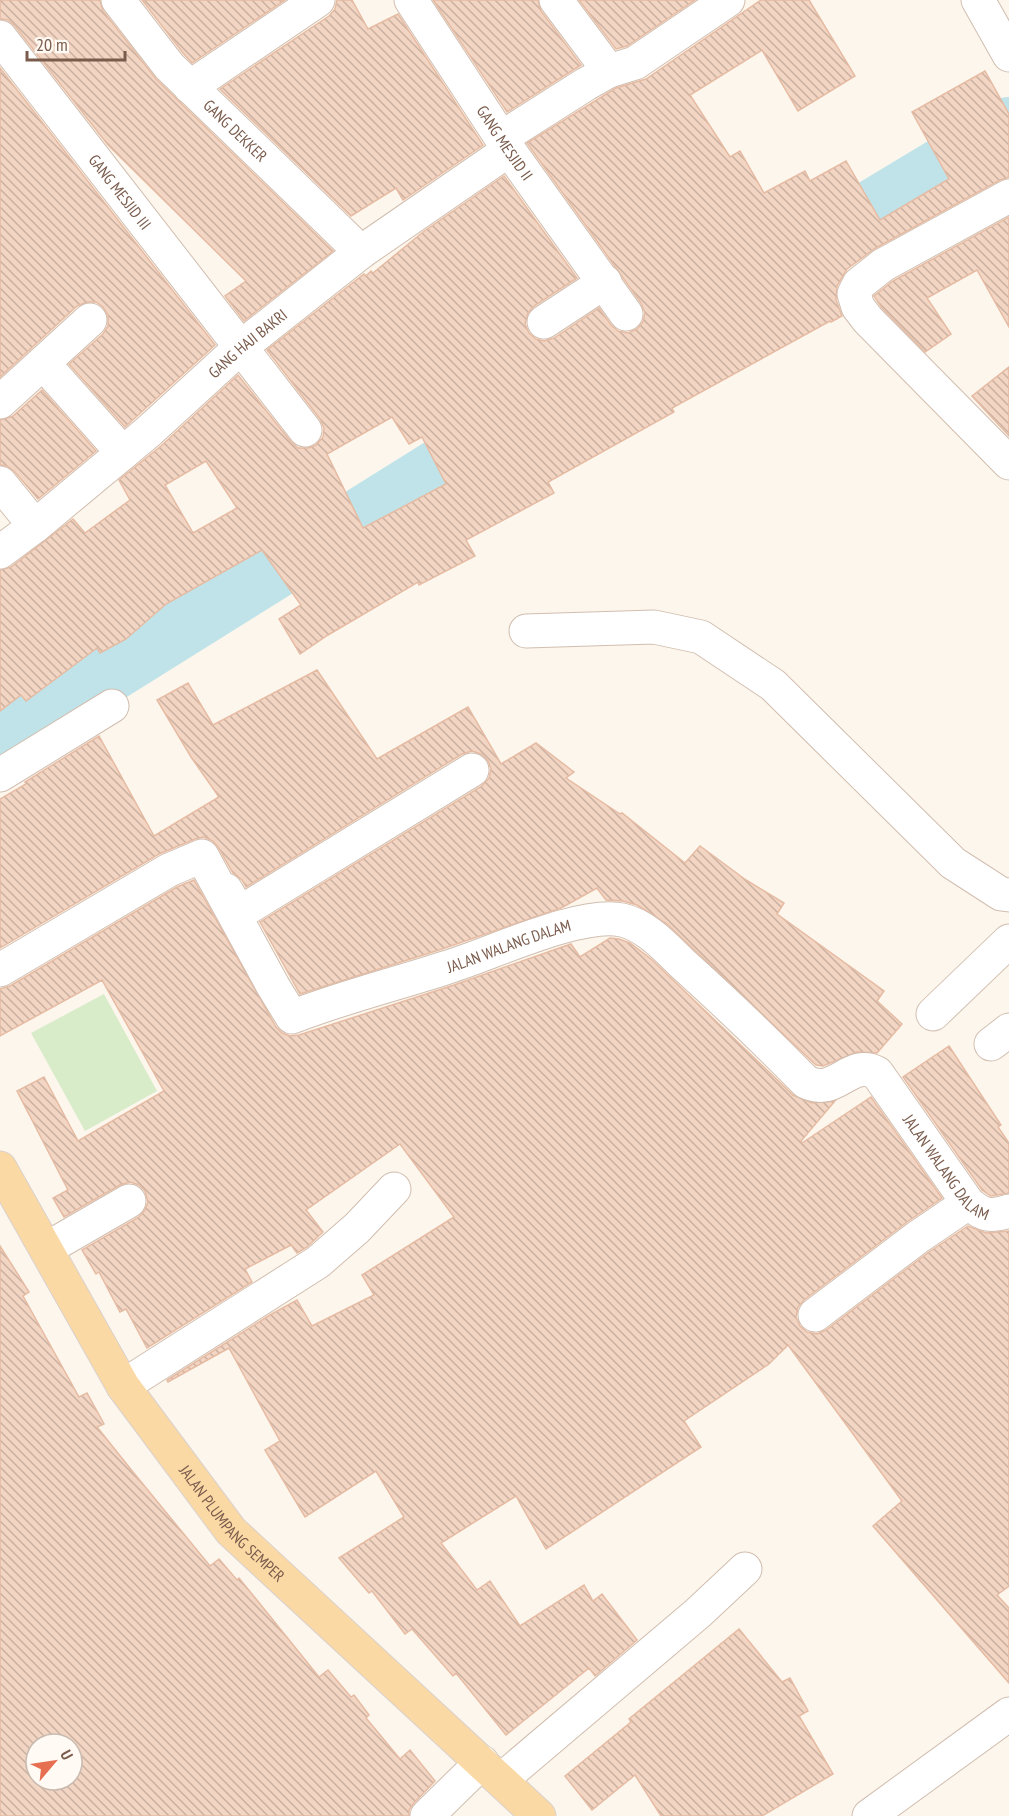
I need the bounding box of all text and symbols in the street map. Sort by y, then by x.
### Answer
scale bar [27,24,124,62]
text: 20 m [36,33,68,56]
street label: GANG DEKKER [199,95,272,166]
street label: GANG MESJID II [473,102,537,184]
street label: GANG MESJID III [85,150,156,233]
street label: GANG HAJI BAKRI [204,304,291,382]
street label: JALAN WALANG DALAM [444,915,573,977]
street label: JALAN WALANG DALAM [898,1110,992,1224]
street label: JALAN PLUMPANG SEMPER [175,1460,289,1586]
north arrow [24,1732,84,1792]
text: U [56,1746,78,1763]

